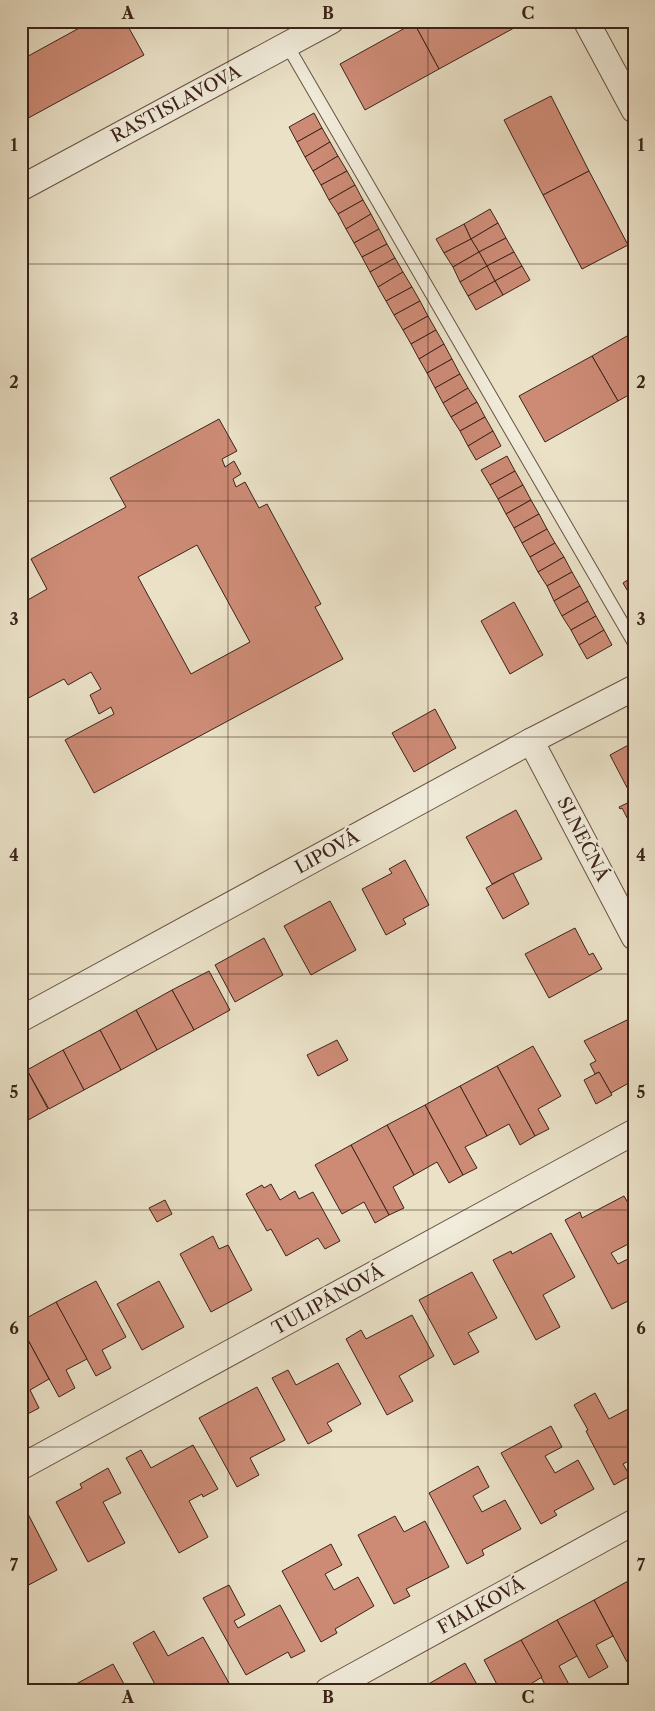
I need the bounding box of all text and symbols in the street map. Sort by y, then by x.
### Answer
text: A [121,3,135,23]
text: B [322,3,334,23]
text: C [522,3,534,23]
street label: RASTISLAVOVA [107,60,245,147]
text: 1 [10,135,18,155]
text: 1 [637,135,645,155]
text: 2 [9,372,19,392]
text: 2 [636,372,646,392]
text: 3 [9,609,19,629]
text: 3 [636,609,646,629]
street label: SLNEČNÁ [552,792,616,885]
street label: LIPOVÁ [291,824,363,879]
text: 4 [9,845,19,865]
text: 4 [636,845,646,865]
text: 5 [10,1082,19,1102]
text: 5 [637,1082,646,1102]
street label: TULIPÁNOVÁ [268,1259,388,1340]
text: 6 [9,1318,19,1338]
text: 6 [636,1318,646,1338]
text: 7 [10,1555,19,1575]
text: 7 [637,1555,646,1575]
street label: FIALKOVÁ [433,1572,529,1639]
text: A [121,1687,135,1707]
text: B [322,1687,334,1707]
text: C [522,1687,534,1707]

